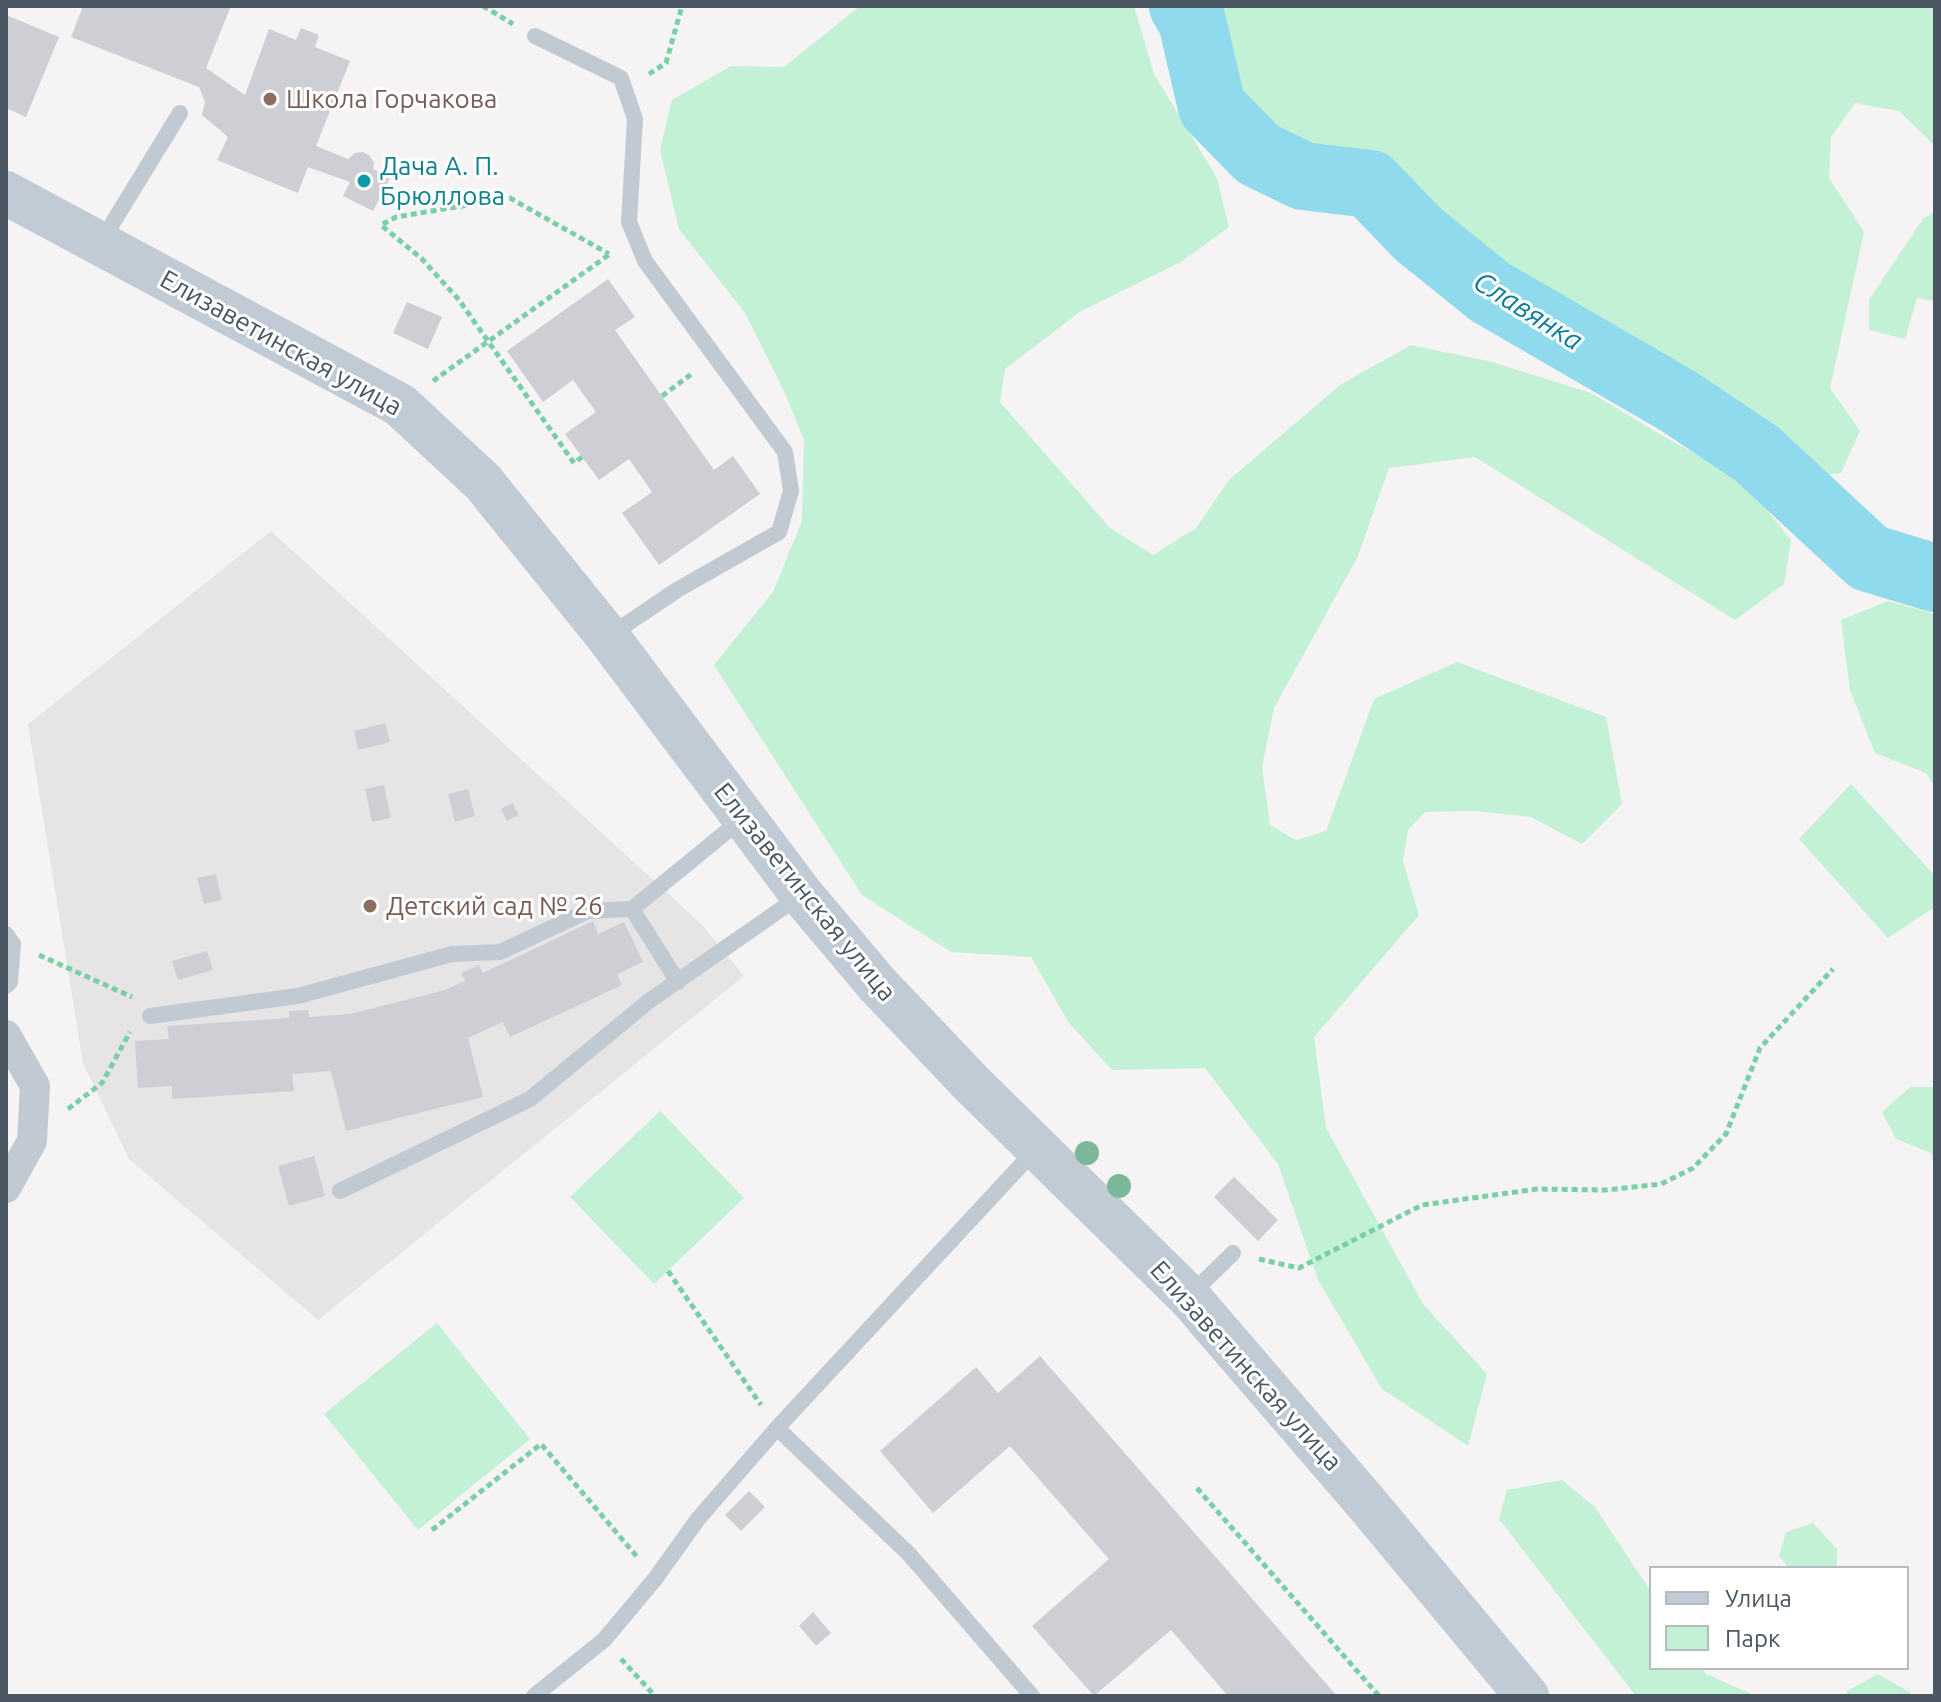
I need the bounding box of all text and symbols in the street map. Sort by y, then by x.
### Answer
place label: Школа Горчакова [286,83,497,115]
marker: Школа Горчакова [261,90,279,108]
place label: Дача А. П. Брюллова [380,150,505,212]
marker: Дача А. П. Брюллова [355,172,373,190]
street label: Елизаветинская улица [155,263,407,423]
water label: Славянка [1467,264,1589,358]
street label: Елизаветинская улица [707,777,903,1007]
place label: Детский сад № 26 [386,890,603,922]
marker: Детский сад № 26 [361,897,379,915]
street label: Елизаветинская улица [1143,1255,1349,1477]
legend [1649,1566,1909,1670]
text: Улица [1725,1585,1792,1612]
text: Парк [1725,1625,1780,1652]

